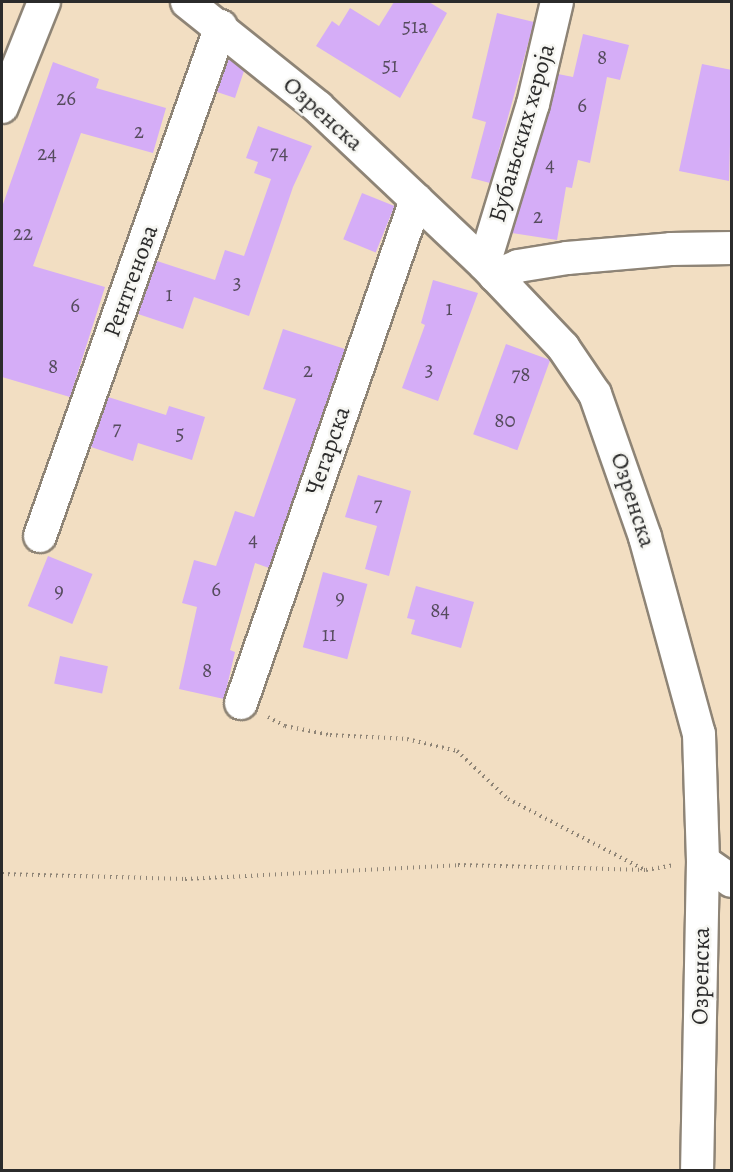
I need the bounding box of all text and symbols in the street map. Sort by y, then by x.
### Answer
house number: 51a [402,13,428,39]
street label: Бубањских хероја [483,41,561,225]
house number: 8 [597,44,607,70]
house number: 51 [382,52,398,78]
street label: Озренска [277,71,369,157]
house number: 26 [56,85,76,111]
house number: 6 [577,92,587,118]
house number: 2 [134,118,144,144]
house number: 74 [270,139,288,165]
house number: 24 [37,140,57,166]
house number: 4 [545,151,555,177]
house number: 2 [533,203,543,229]
house number: 22 [13,220,33,246]
street label: Рентгенова [97,221,165,341]
house number: 3 [233,269,241,295]
house number: 1 [165,281,173,307]
house number: 6 [70,292,80,318]
house number: 1 [445,295,453,321]
house number: 8 [48,353,58,379]
house number: 3 [425,356,433,382]
house number: 2 [303,357,313,383]
house number: 78 [511,361,531,387]
street label: Чегарска [299,403,357,499]
house number: 80 [494,407,516,433]
house number: 7 [113,415,121,441]
house number: 5 [175,420,185,446]
street label: Озренска [604,449,662,551]
house number: 7 [374,491,382,517]
house number: 4 [248,526,258,552]
house number: 6 [211,576,221,602]
house number: 9 [54,577,64,603]
house number: 9 [335,584,345,610]
house number: 84 [430,597,450,623]
house number: 11 [322,621,336,647]
house number: 8 [202,657,212,683]
street label: Озренска [686,927,716,1025]

